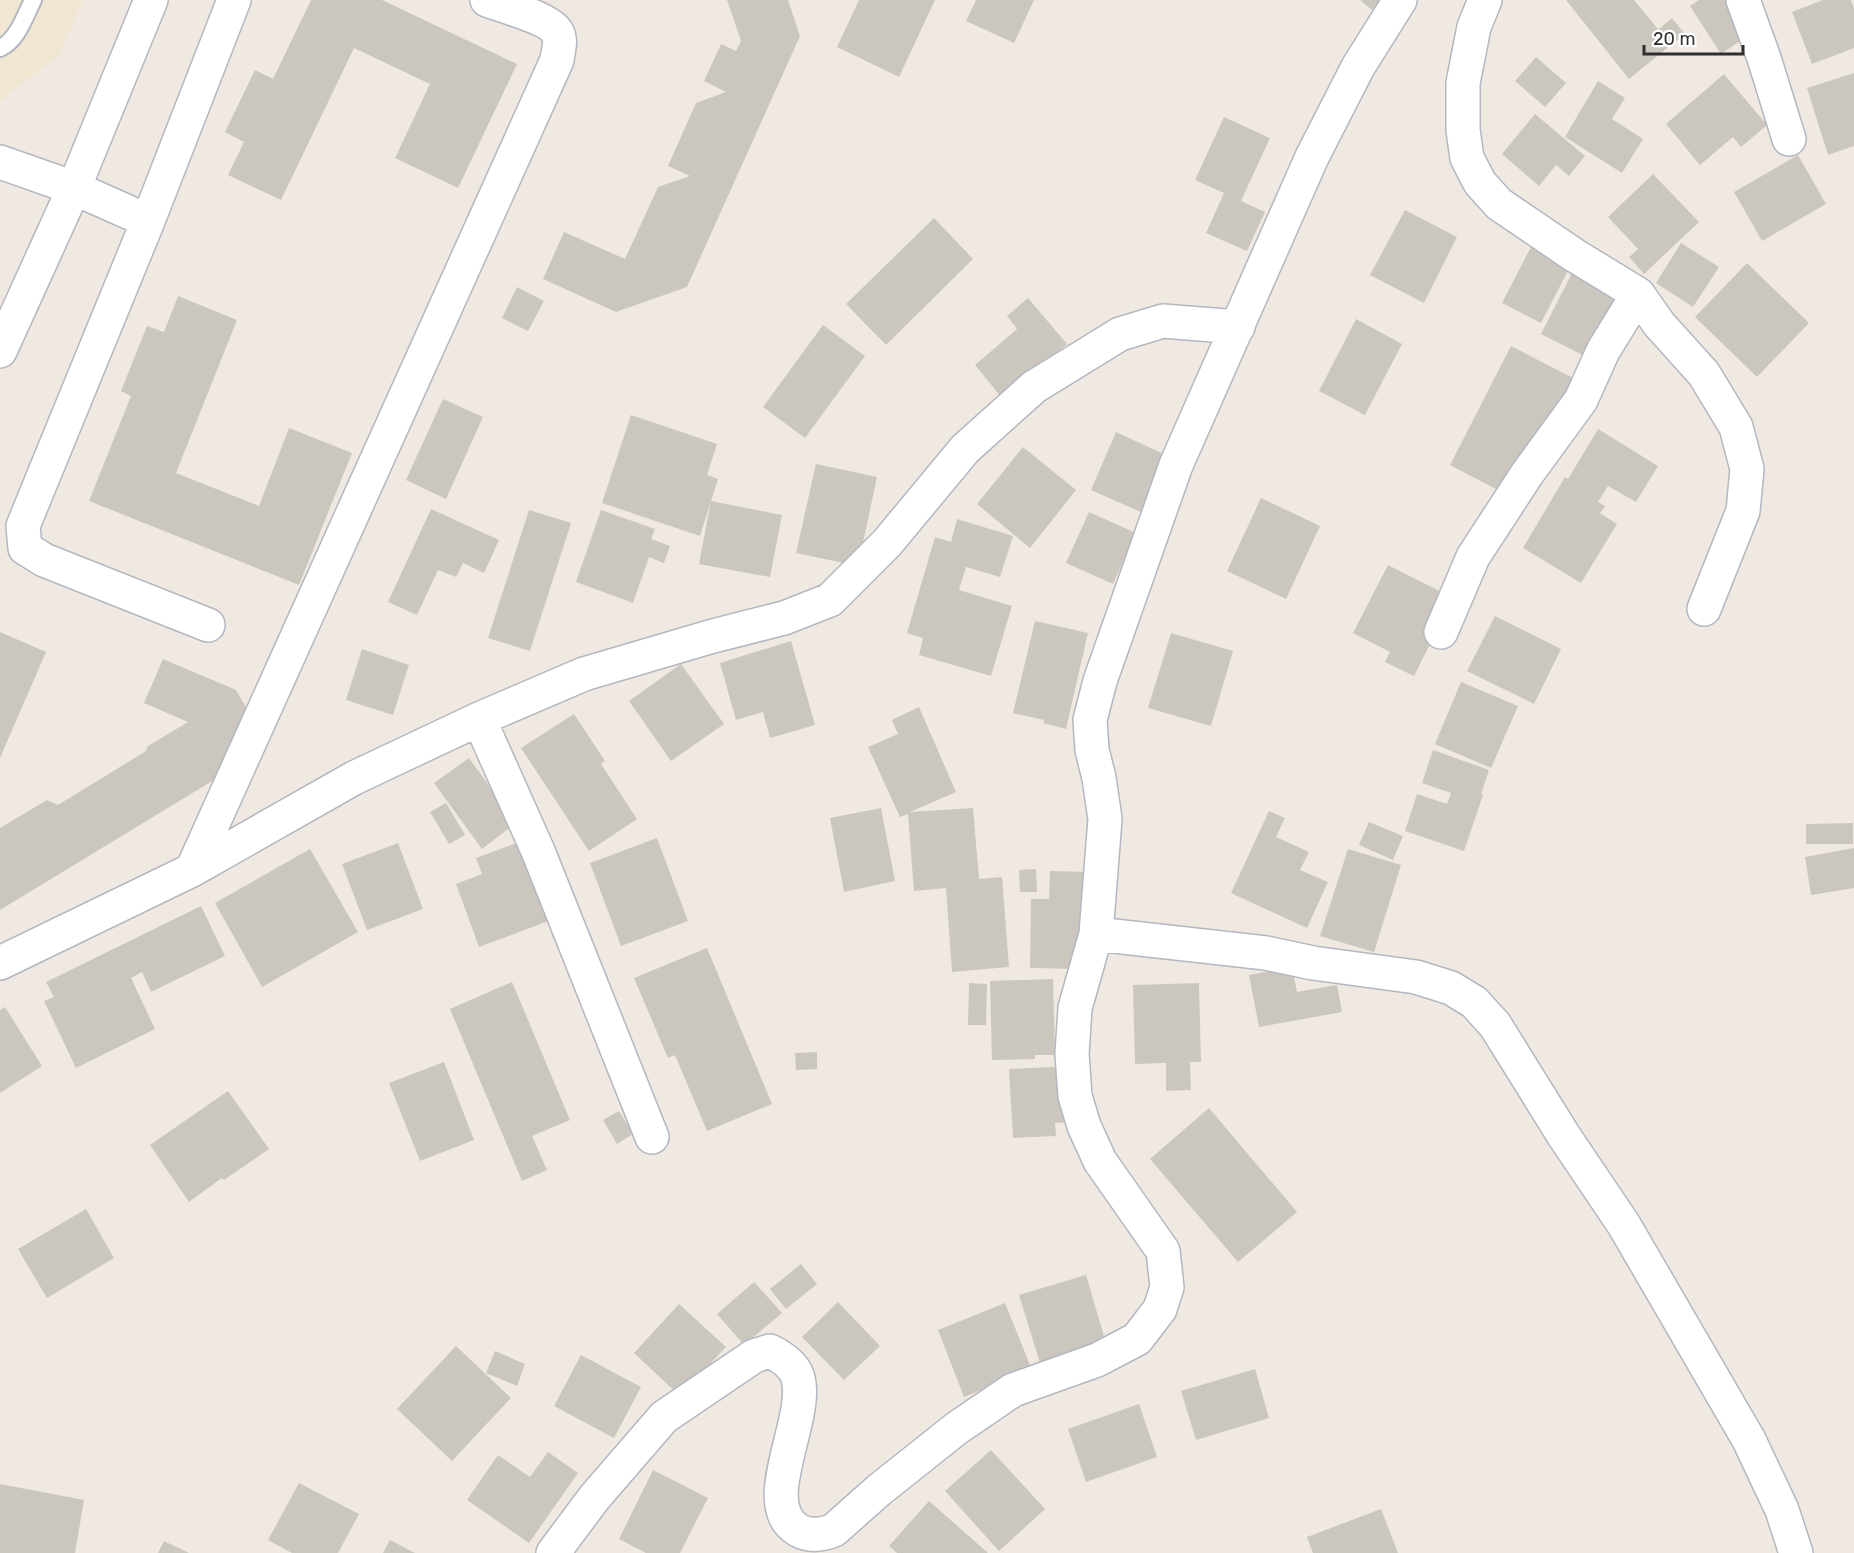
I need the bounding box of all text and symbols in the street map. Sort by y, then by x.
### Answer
scale bar [1644,18,1743,56]
text: 20 m [1653,28,1695,50]

